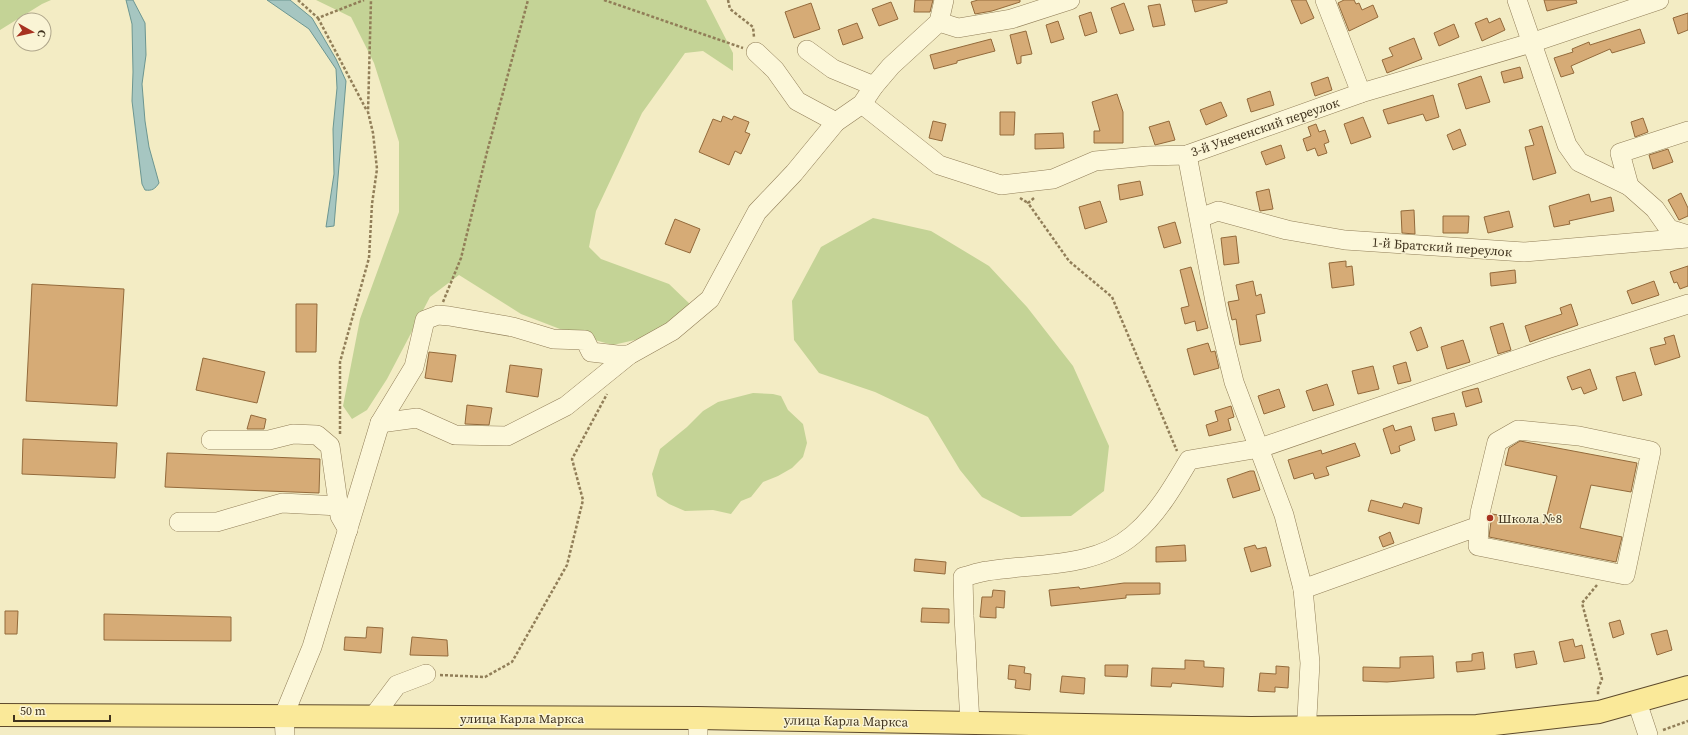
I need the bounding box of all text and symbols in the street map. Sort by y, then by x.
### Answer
north arrow [12,12,52,52]
text: С [33,29,49,38]
street label: 3-й Унеченский переулок [1189,94,1341,160]
street label: 1-й Братский переулок [1371,234,1513,260]
place label: Школа №8 [1498,510,1562,527]
marker: Школа №8 [1485,513,1495,523]
scale bar [14,697,110,723]
text: 50 m [20,703,46,719]
street label: улица Карла Маркса [460,710,584,727]
street label: улица Карла Маркса [784,711,909,731]

